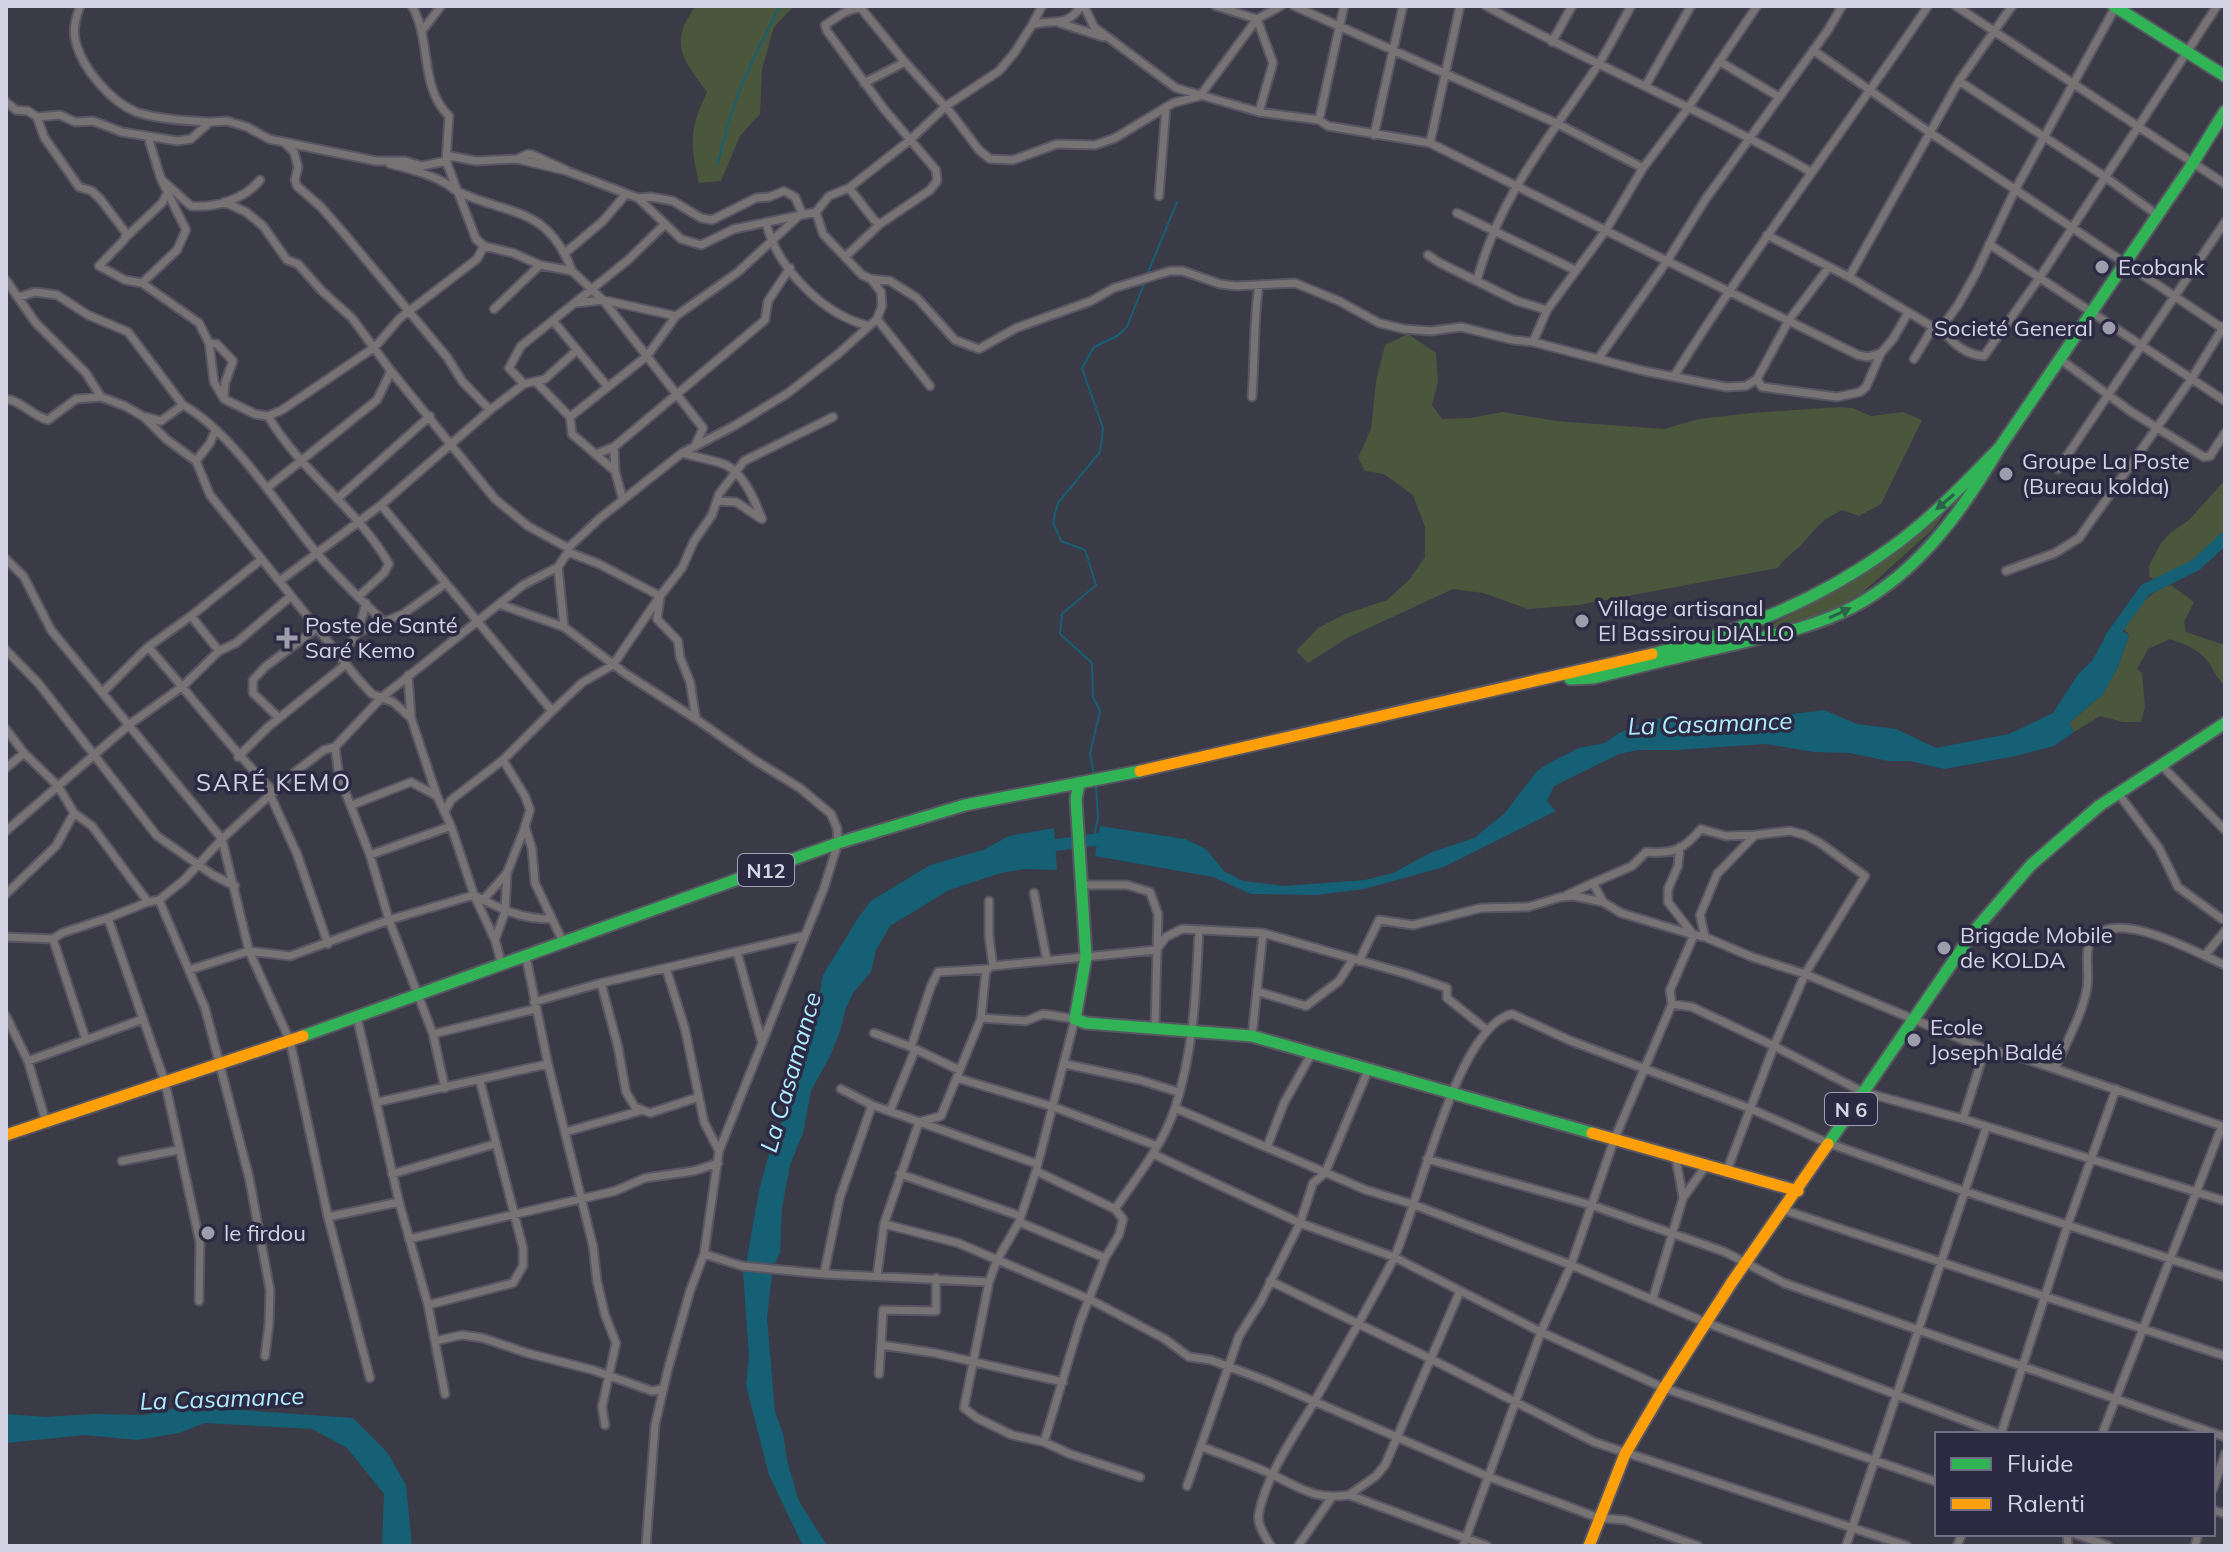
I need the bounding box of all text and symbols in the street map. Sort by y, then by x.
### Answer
place label: Ecobank [2118,253,2205,281]
marker: Ecobank [2093,258,2111,276]
place label: Societé General [1934,314,2093,342]
marker: Societé General [2100,319,2118,337]
place label: Groupe La Poste (Bureau kolda) [2022,447,2190,500]
marker: Groupe La Poste (Bureau kolda) [1997,465,2015,483]
one-way arrow [1936,493,1956,510]
place label: Village artisanal El Bassirou DIALLO [1598,594,1794,647]
one-way arrow [1828,606,1851,620]
place label: Poste de Santé Saré Kemo [305,611,458,664]
marker: Village artisanal El Bassirou DIALLO [1573,612,1591,630]
marker: Poste de Santé Saré Kemo [276,627,298,649]
water label: La Casamance [1627,705,1793,741]
district label: SARÉ KEMO [196,767,352,797]
road number: N12 [738,854,794,886]
place label: Brigade Mobile de KOLDA [1960,921,2113,974]
marker: Brigade Mobile de KOLDA [1935,939,1953,957]
water label: La Casamance [753,989,827,1155]
place label: Ecole Joseph Baldé [1930,1013,2063,1066]
marker: Ecole Joseph Baldé [1905,1031,1923,1049]
road number: N 6 [1825,1093,1877,1125]
place label: le firdou [224,1219,306,1247]
marker: le firdou [199,1224,217,1242]
water label: La Casamance [139,1380,305,1416]
legend [1935,1432,2215,1536]
text: Fluide [2007,1448,2073,1478]
text: Ralenti [2007,1488,2085,1518]

